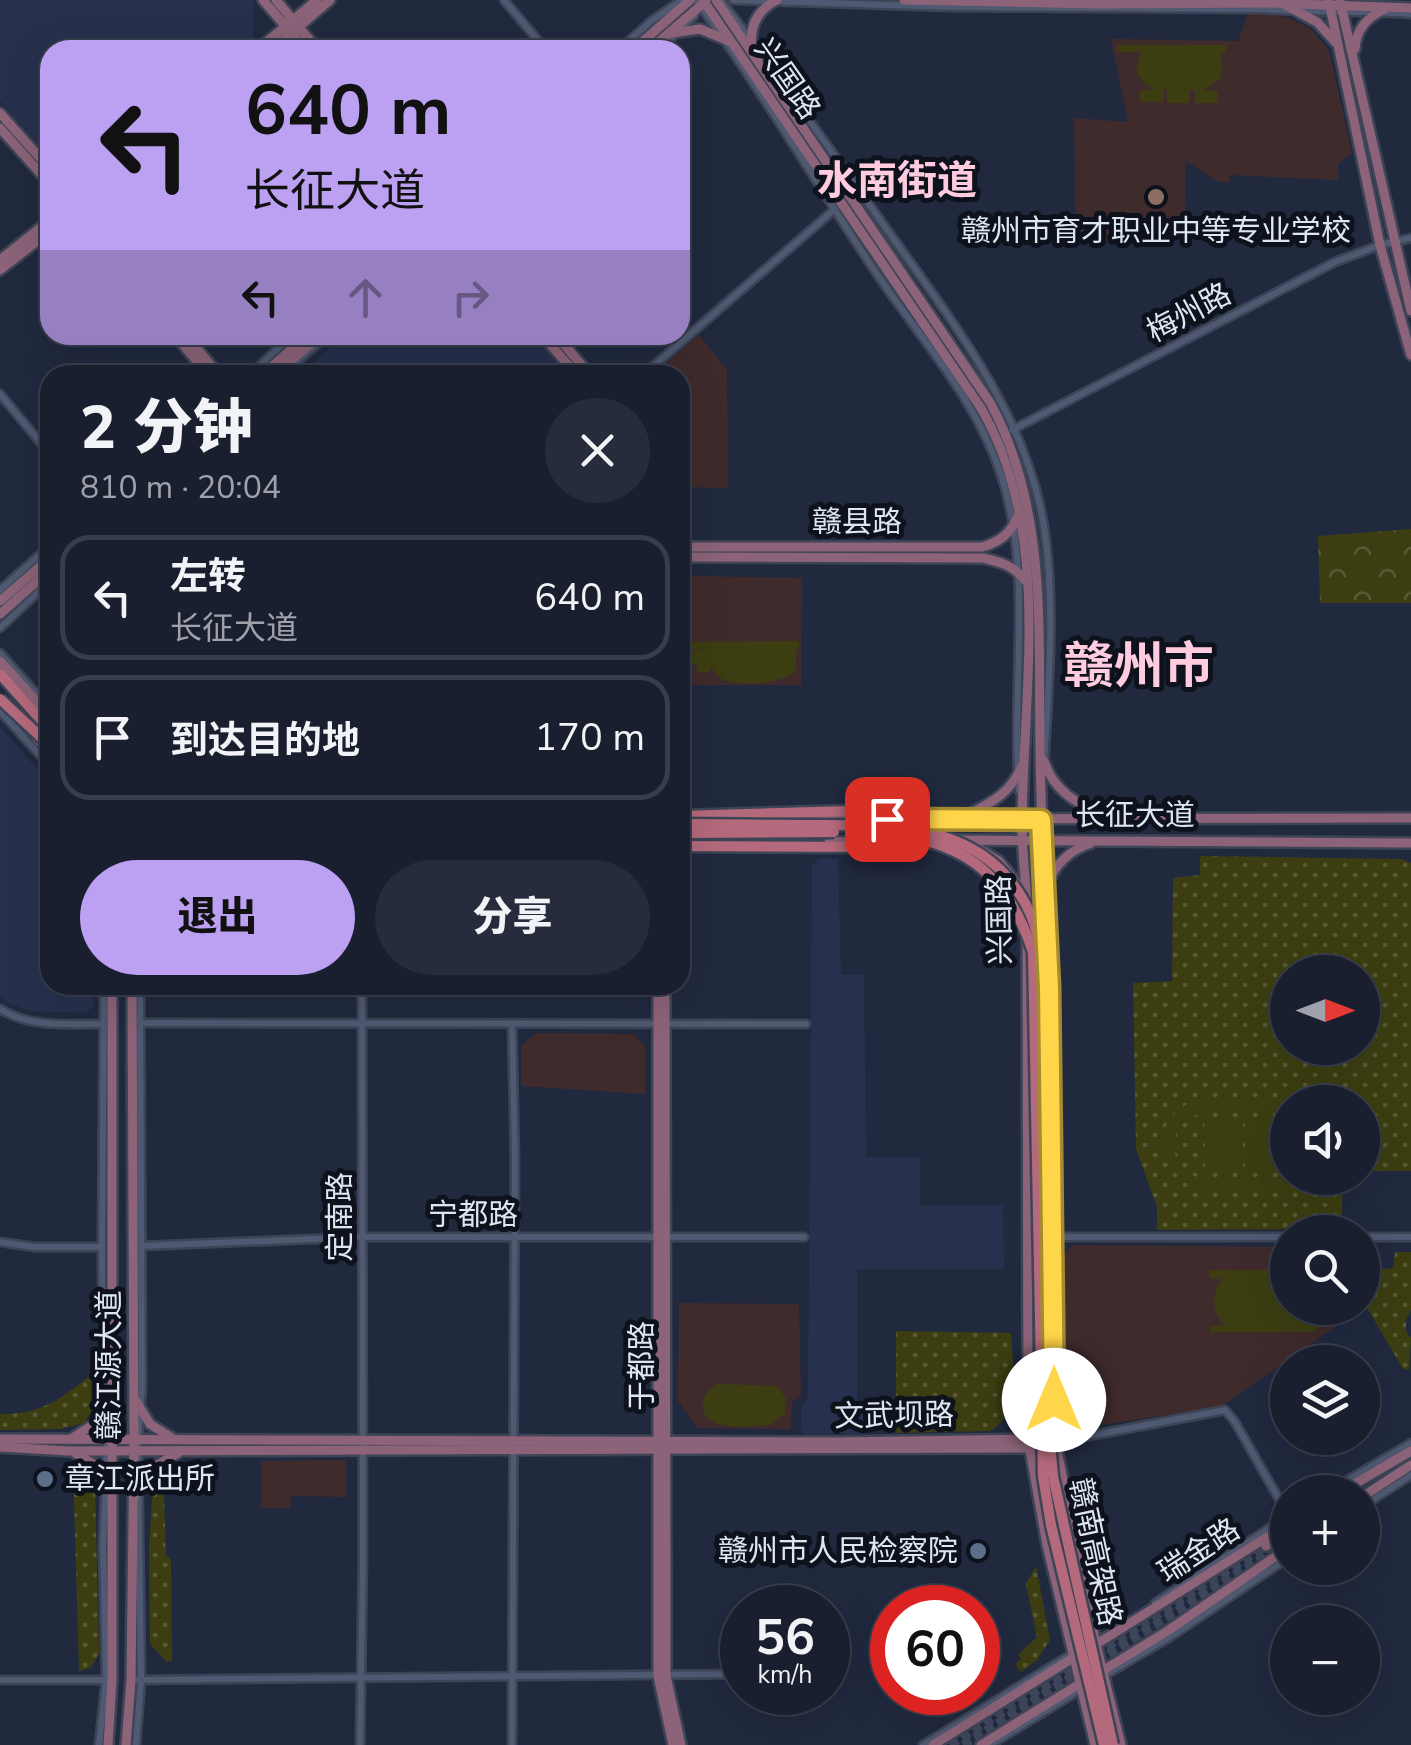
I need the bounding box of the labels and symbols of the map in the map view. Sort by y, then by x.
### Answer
street label: 兴国路 [744,30,830,128]
district label: 水南街道 [817,154,977,208]
marker: 赣州市育才职业中等专业学校 [1145,186,1167,208]
place label: 赣州市育才职业中等专业学校 [961,211,1351,252]
street label: 梅州路 [1140,274,1238,352]
street label: 赣县路 [812,502,902,543]
district label: 赣州市 [1064,632,1214,701]
pin [845,777,930,862]
street label: 长征大道 [1075,795,1195,836]
street label: 兴国路 [979,875,1021,965]
north arrow [1270,955,1380,1065]
street label: 定南路 [320,1172,361,1262]
street label: 宁都路 [428,1195,518,1236]
street label: 赣江源大道 [89,1290,130,1440]
street label: 于都路 [622,1321,663,1411]
position arrow [1002,1348,1106,1452]
street label: 文武坝路 [834,1394,954,1438]
place label: 章江派出所 [65,1459,215,1500]
marker: 章江派出所 [34,1468,56,1490]
street label: 赣南高架路 [1059,1474,1131,1630]
street label: 瑞金路 [1150,1509,1248,1593]
place label: 赣州市人民检察院 [718,1531,958,1572]
marker: 赣州市人民检察院 [967,1540,989,1562]
speed limit sign: 60 [870,1585,1000,1715]

